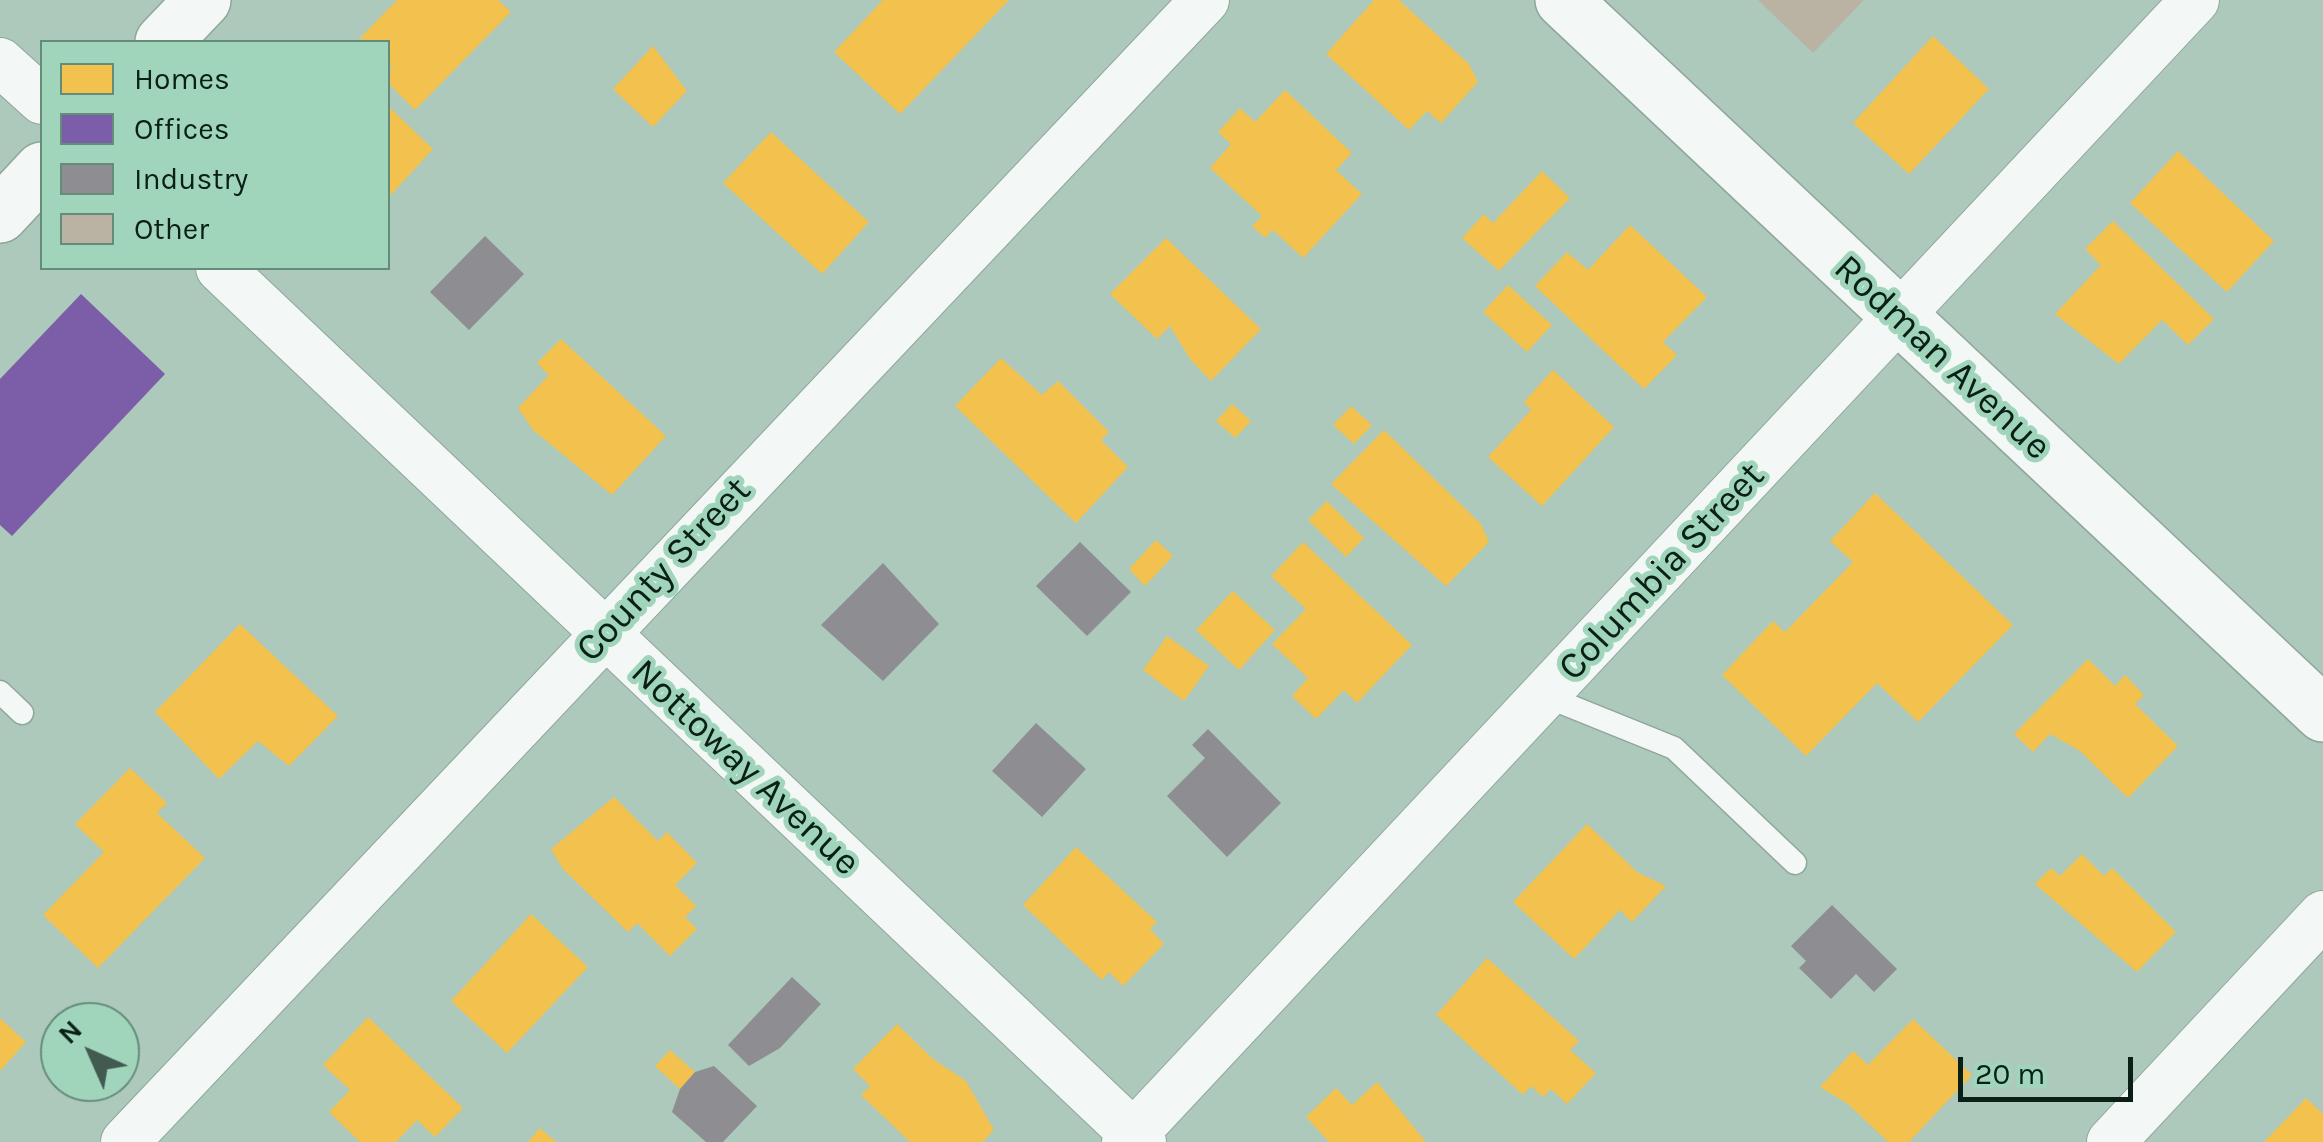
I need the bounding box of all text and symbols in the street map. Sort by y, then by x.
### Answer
legend [40,40,390,270]
text: Homes [134,61,230,97]
text: Offices [134,111,230,147]
text: Industry [134,161,248,197]
text: Other [134,211,209,247]
street label: Rodman Avenue [1824,246,2060,470]
street label: Columbia Street [1549,454,1775,690]
street label: County Street [567,468,761,672]
street label: Nottoway Avenue [621,650,869,886]
north arrow [40,1002,140,1102]
text: N [51,1013,89,1051]
scale bar [1963,1037,2138,1099]
text: 20 m [1975,1056,2045,1092]

